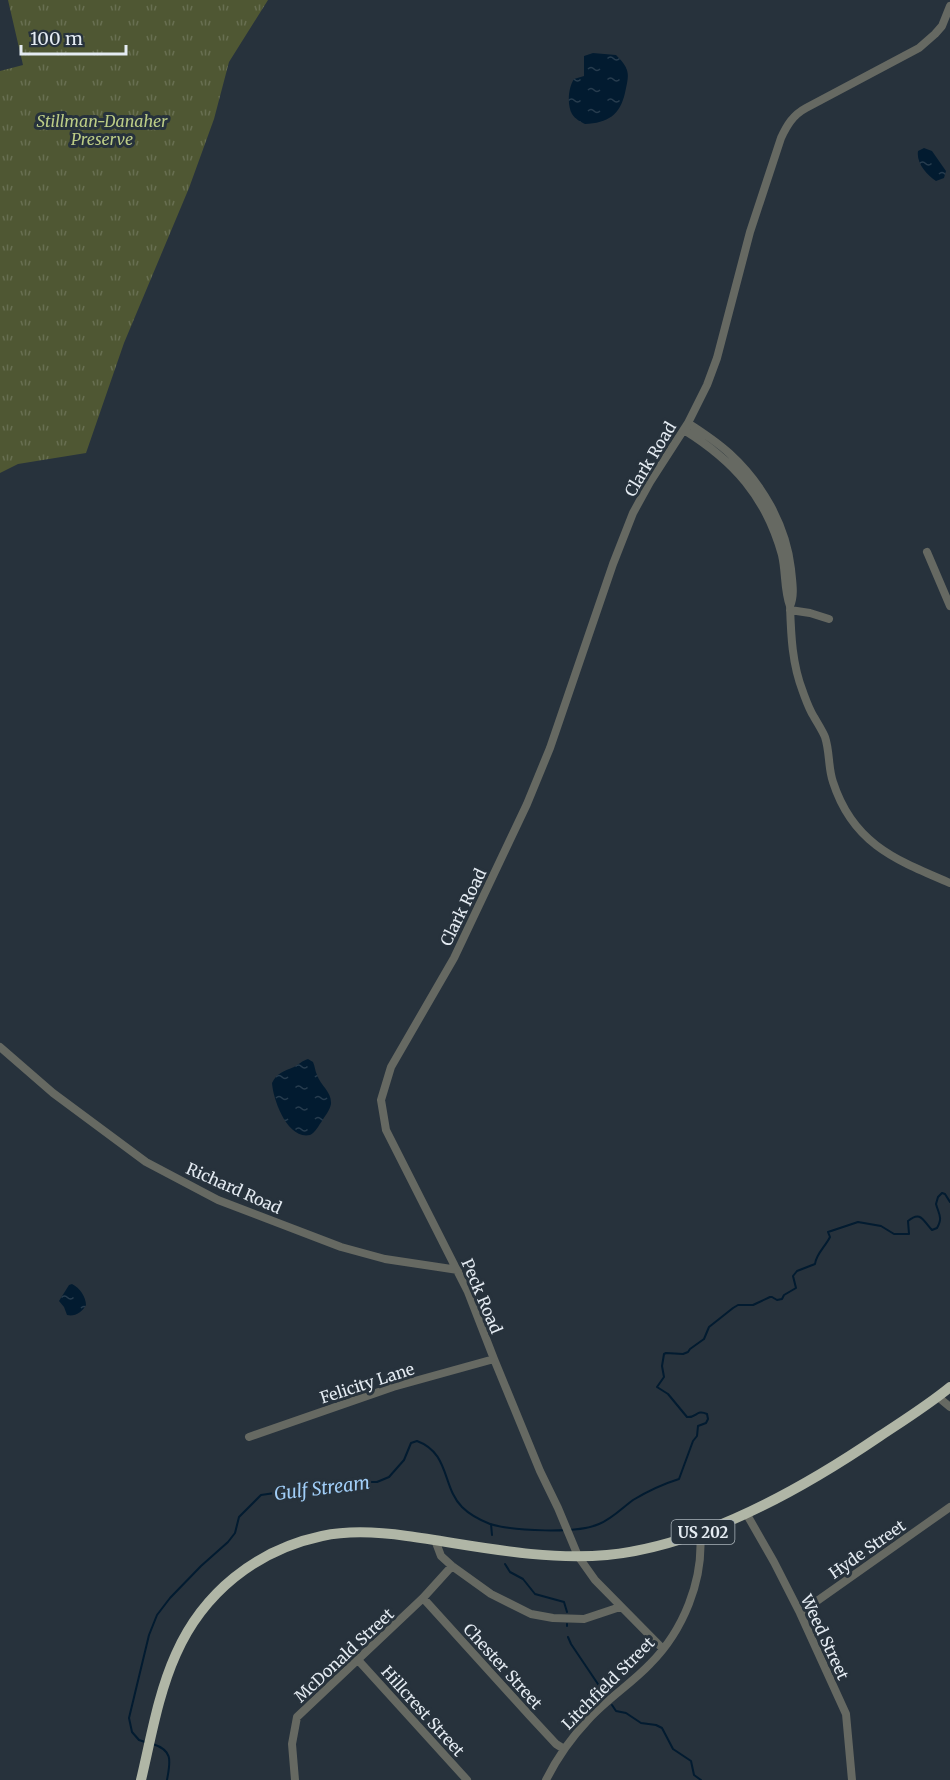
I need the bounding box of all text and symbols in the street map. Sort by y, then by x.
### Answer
scale bar [21,18,126,56]
text: 100 m [30,27,83,50]
park label: Stillman-Danaher Preserve [37,111,168,149]
street label: Clark Road [620,418,680,500]
street label: Clark Road [436,865,490,949]
street label: Richard Road [183,1158,285,1218]
street label: Peck Road [457,1256,507,1337]
street label: Felicity Lane [317,1358,417,1408]
water label: Gulf Stream [273,1471,371,1505]
street label: Hyde Street [825,1515,910,1583]
road number: US 202 [672,1520,734,1544]
street label: Weed Street [796,1590,854,1683]
street label: McDonald Street [290,1603,398,1706]
street label: Chester Street [459,1619,547,1714]
street label: Litchfield Street [557,1632,659,1734]
street label: Hillcrest Street [377,1662,469,1761]

